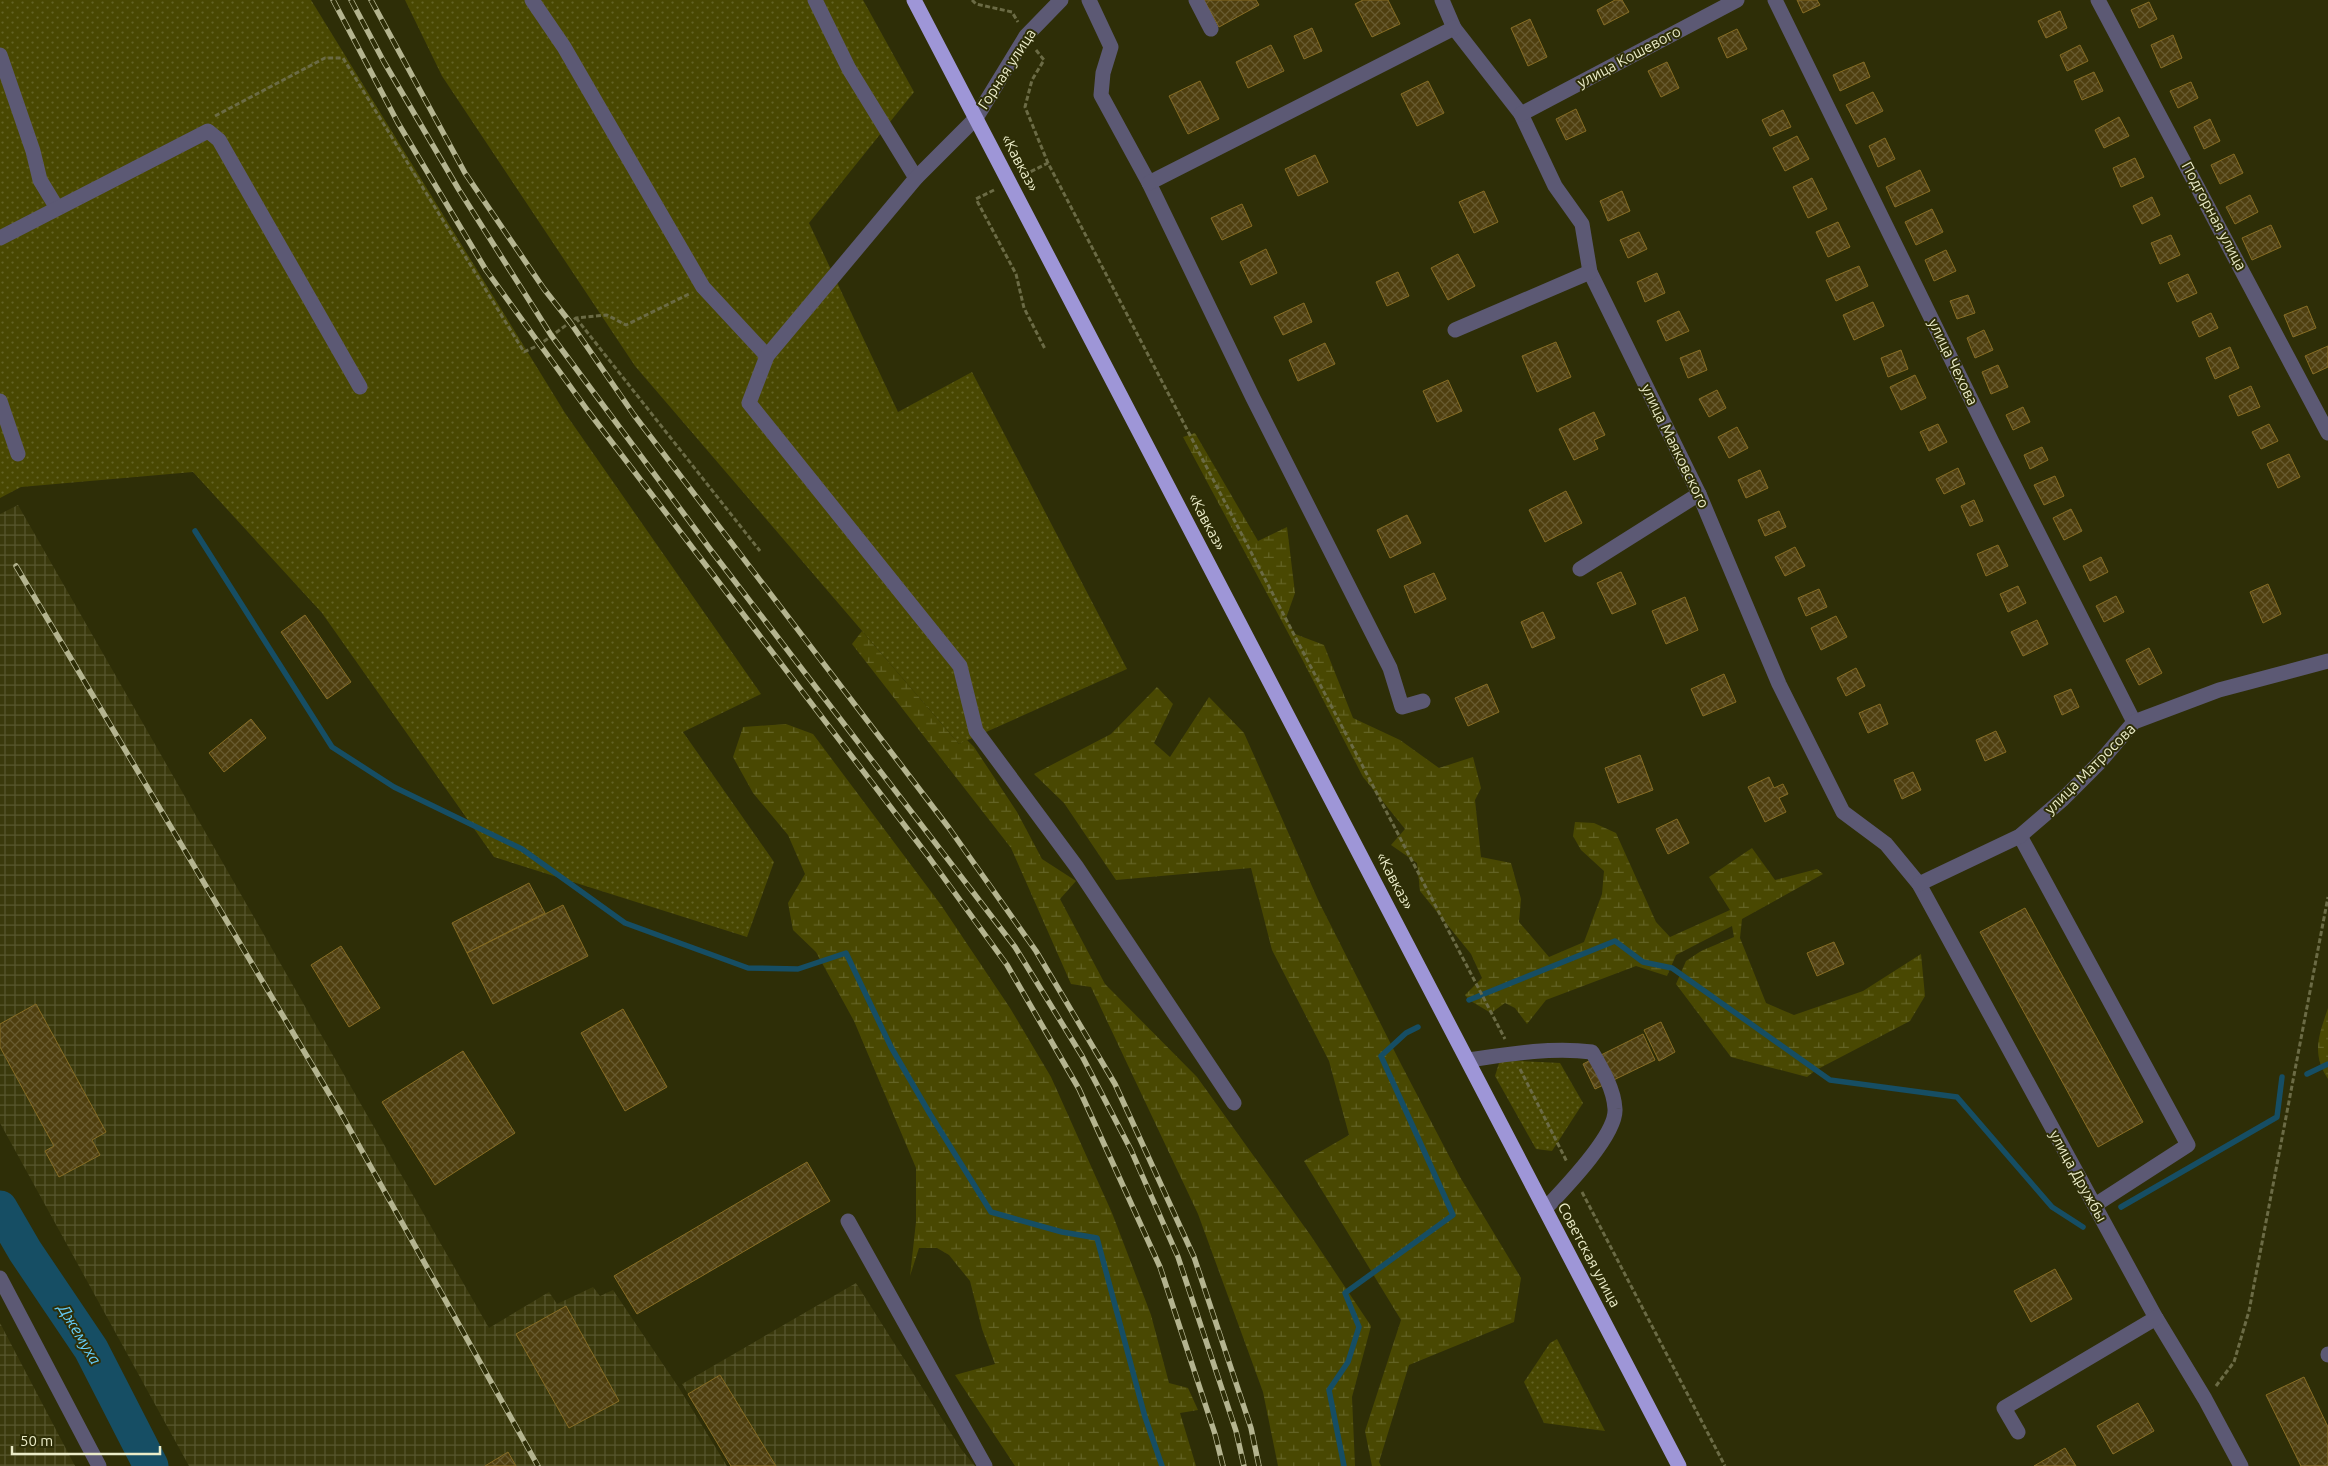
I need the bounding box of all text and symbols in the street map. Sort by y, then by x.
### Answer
street label: улица Кошевого [1574,22,1683,91]
street label: Горная улица [974,25,1039,112]
street label: «Кавказ» [998,131,1042,194]
street label: Подгорная улица [2179,159,2250,273]
street label: улица Чехова [1925,316,1982,408]
street label: улица Маяковского [1638,381,1713,511]
street label: «Кавказ» [1185,490,1229,553]
street label: улица Матросова [2041,720,2138,817]
street label: «Кавказ» [1373,849,1417,912]
street label: улица Дружбы [2046,1127,2111,1224]
street label: Советская улица [1555,1200,1624,1310]
water label: Джемуха [54,1299,105,1368]
scale bar [12,1424,160,1456]
text: 50 m [20,1432,53,1449]

